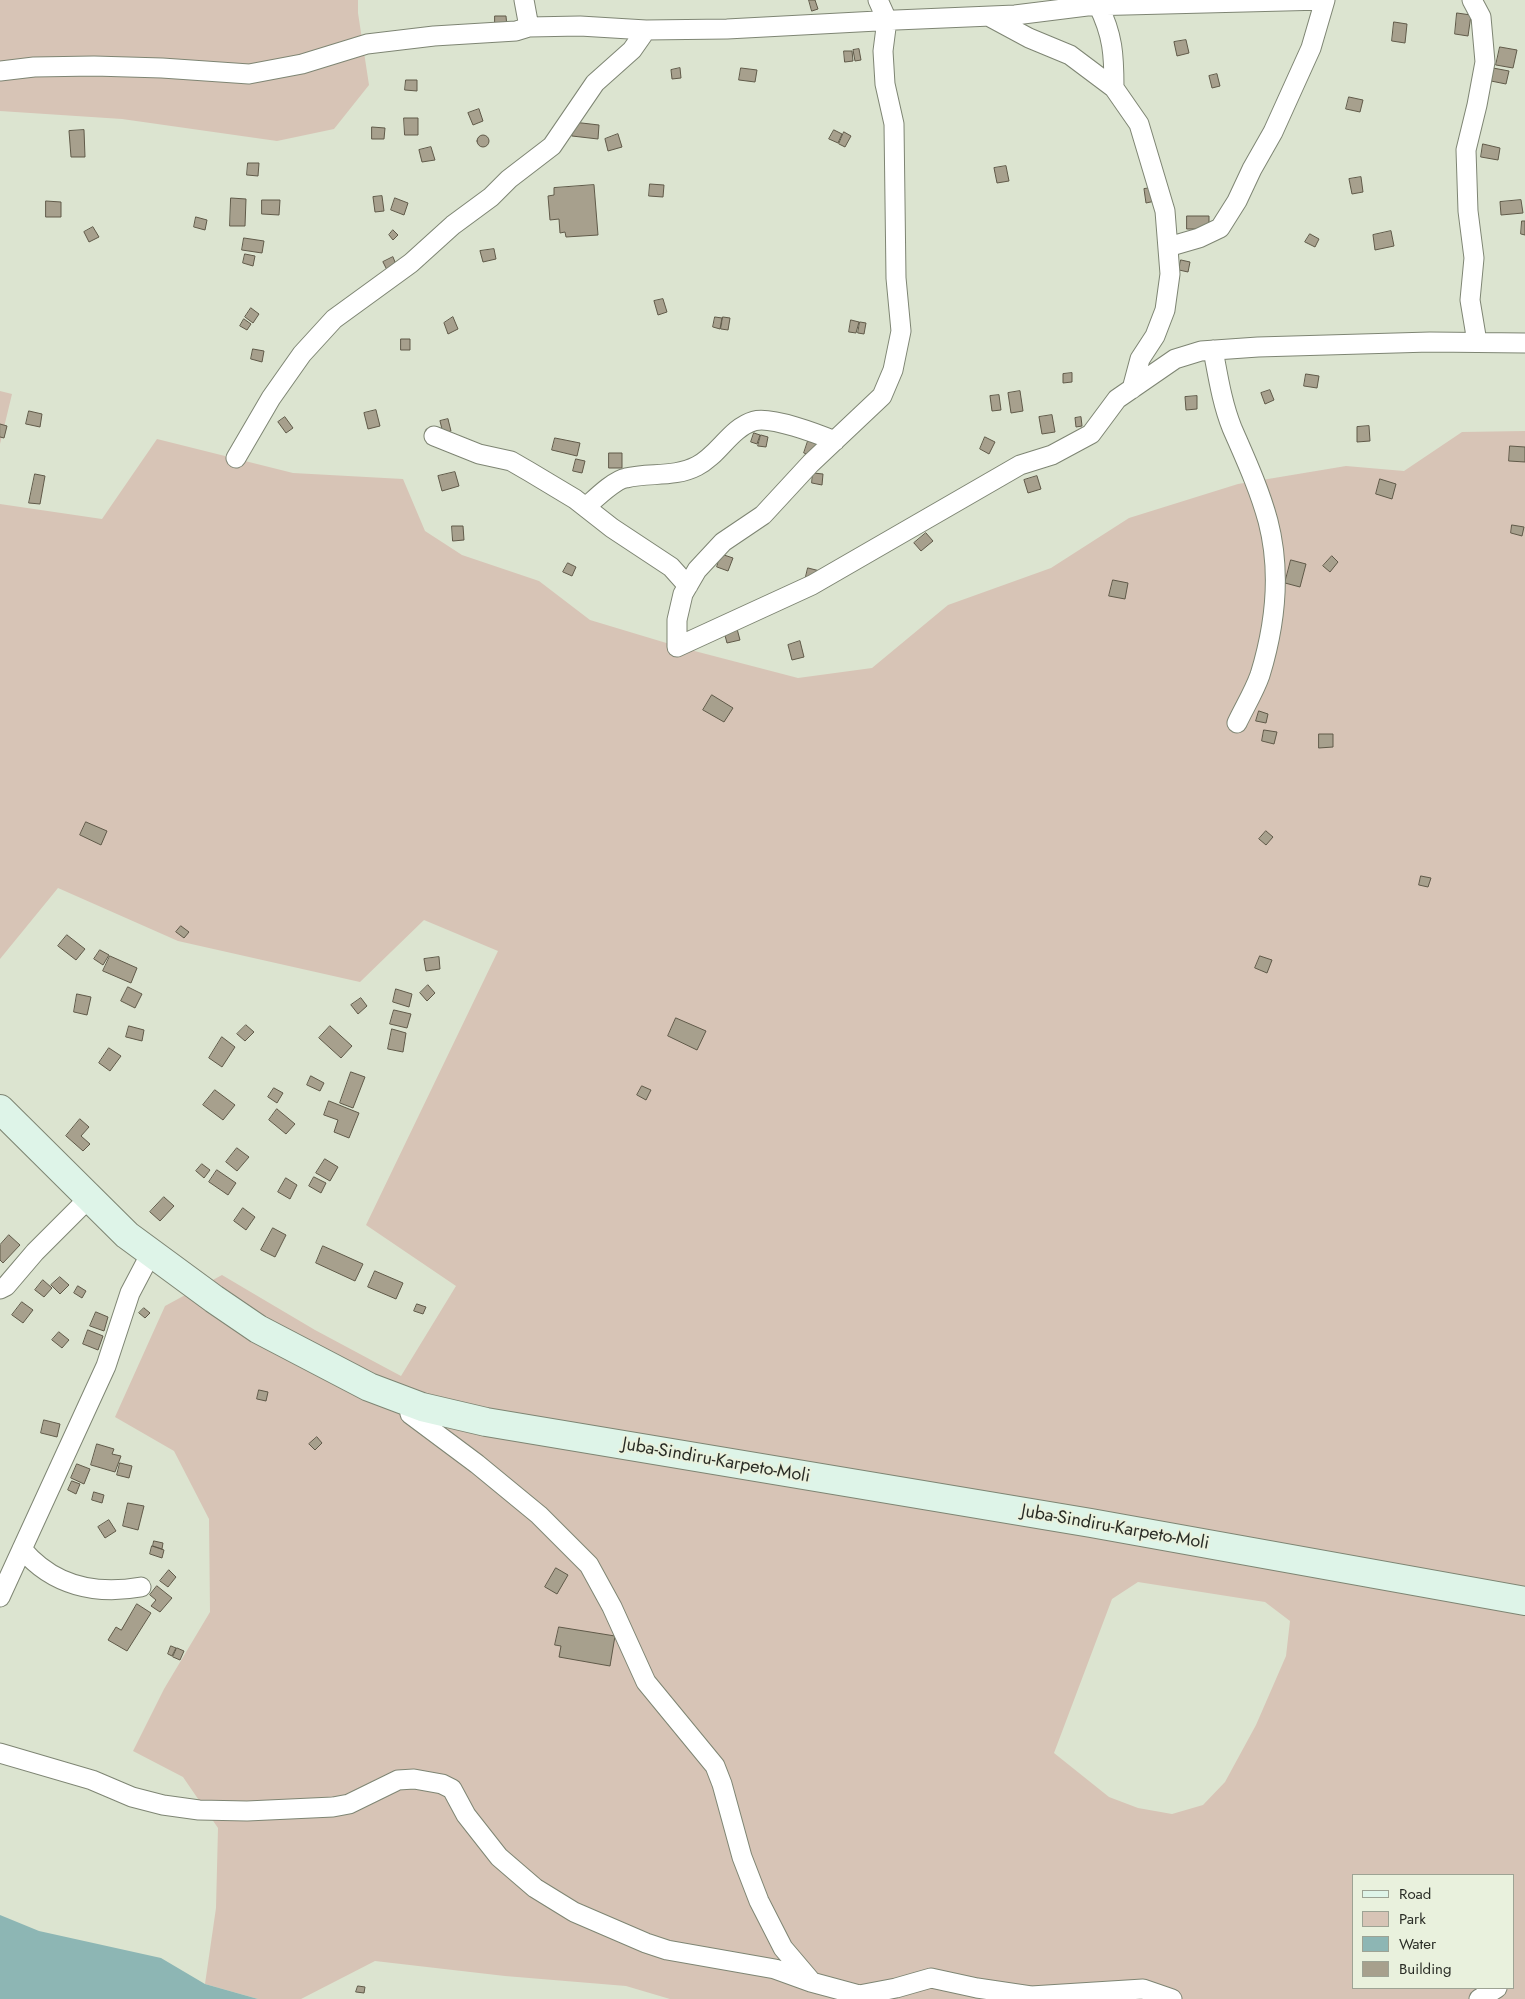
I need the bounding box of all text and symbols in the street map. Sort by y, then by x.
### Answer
street label: Juba-Sindiru-Karpeto-Moli [620,1434,812,1488]
street label: Juba-Sindiru-Karpeto-Moli [1019,1501,1211,1555]
legend [1352,1874,1515,1989]
text: Road [1399,1883,1431,1905]
text: Park [1399,1908,1426,1930]
text: Water [1399,1933,1436,1955]
text: Building [1399,1958,1451,1980]

